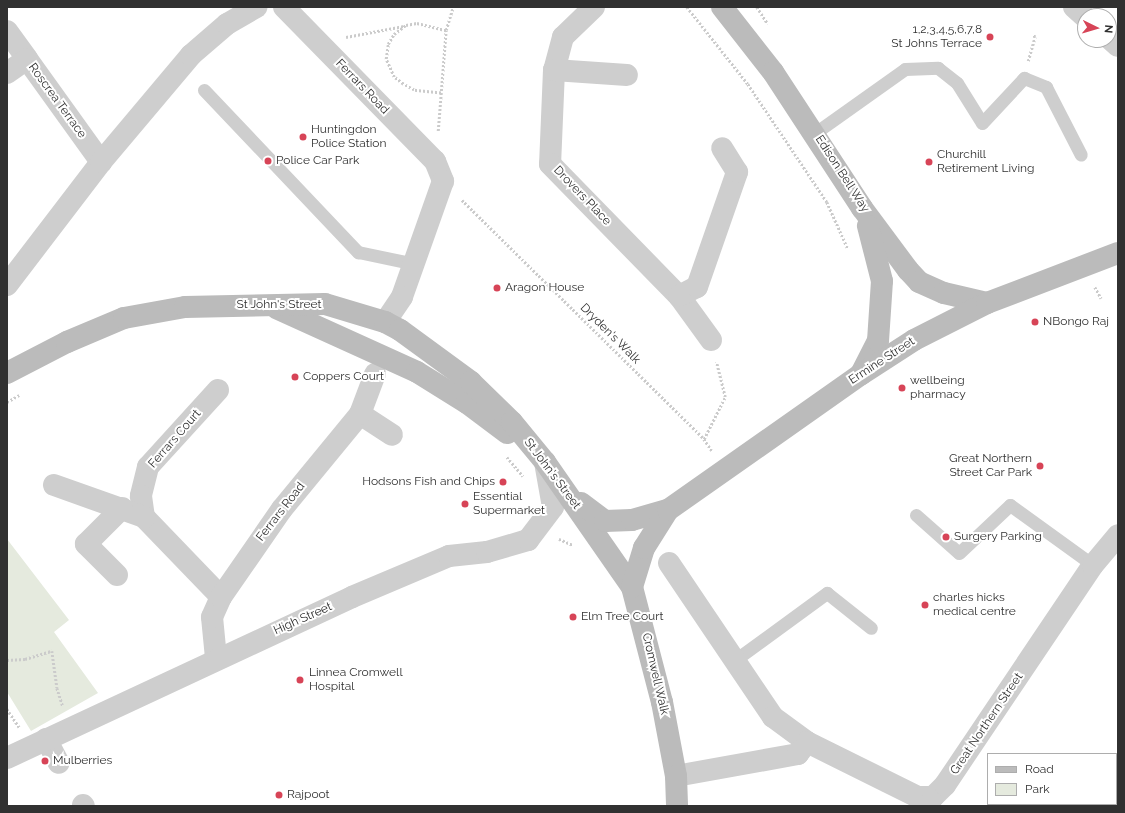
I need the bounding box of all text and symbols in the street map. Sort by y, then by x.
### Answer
north arrow [1077,8,1117,48]
place label: 1,2,3,4,5,6,7,8 St Johns Terrace [891,23,982,51]
text: N [1102,24,1115,34]
marker: 1,2,3,4,5,6,7,8 St Johns Terrace [985,32,995,42]
street label: Ferrars Road [332,57,392,117]
street label: Roscrea Terrace [25,61,89,141]
place label: Huntingdon Police Station [311,123,386,151]
marker: Huntingdon Police Station [298,132,308,142]
street label: Edison Bell Way [812,133,872,215]
place label: Churchill Retirement Living [937,148,1034,176]
place label: Police Car Park [276,154,360,168]
marker: Police Car Park [263,156,273,166]
marker: Churchill Retirement Living [924,157,934,167]
street label: Drovers Place [550,163,614,229]
place label: Aragon House [505,281,584,295]
marker: Aragon House [492,283,502,293]
street label: St John's Street [236,298,322,312]
street label: Dryden's Walk [577,301,643,367]
place label: NBongo Raj [1043,315,1109,329]
marker: NBongo Raj [1030,317,1040,327]
street label: Ermine Street [846,334,918,388]
place label: Coppers Court [303,370,384,384]
marker: Coppers Court [290,372,300,382]
place label: wellbeing pharmacy [910,374,966,402]
marker: wellbeing pharmacy [897,383,907,393]
street label: Ferrars Court [146,407,204,471]
street label: St John's Street [521,436,583,512]
place label: Great Northern Street Car Park [949,452,1032,480]
marker: Great Northern Street Car Park [1035,461,1045,471]
place label: Hodsons Fish and Chips [362,475,495,489]
marker: Hodsons Fish and Chips [498,477,508,487]
street label: Ferrars Road [254,480,308,544]
place label: Essential Supermarket [473,490,545,518]
marker: Essential Supermarket [460,499,470,509]
place label: Surgery Parking [954,530,1042,544]
marker: Surgery Parking [941,532,951,542]
place label: charles hicks medical centre [933,591,1016,619]
street label: High Street [272,600,334,638]
marker: charles hicks medical centre [920,600,930,610]
place label: Elm Tree Court [581,610,664,624]
marker: Elm Tree Court [568,612,578,622]
street label: Cromwell Walk [638,631,672,717]
place label: Linnea Cromwell Hospital [309,666,403,694]
street label: Great Northern Street [948,671,1026,777]
marker: Linnea Cromwell Hospital [294,674,306,686]
legend [987,753,1117,805]
place label: Mulberries [53,754,112,768]
marker: Mulberries [40,756,50,766]
text: Road [1025,762,1054,776]
text: Park [1025,782,1050,796]
place label: Rajpoot [287,788,330,802]
marker: Rajpoot [274,790,284,800]

